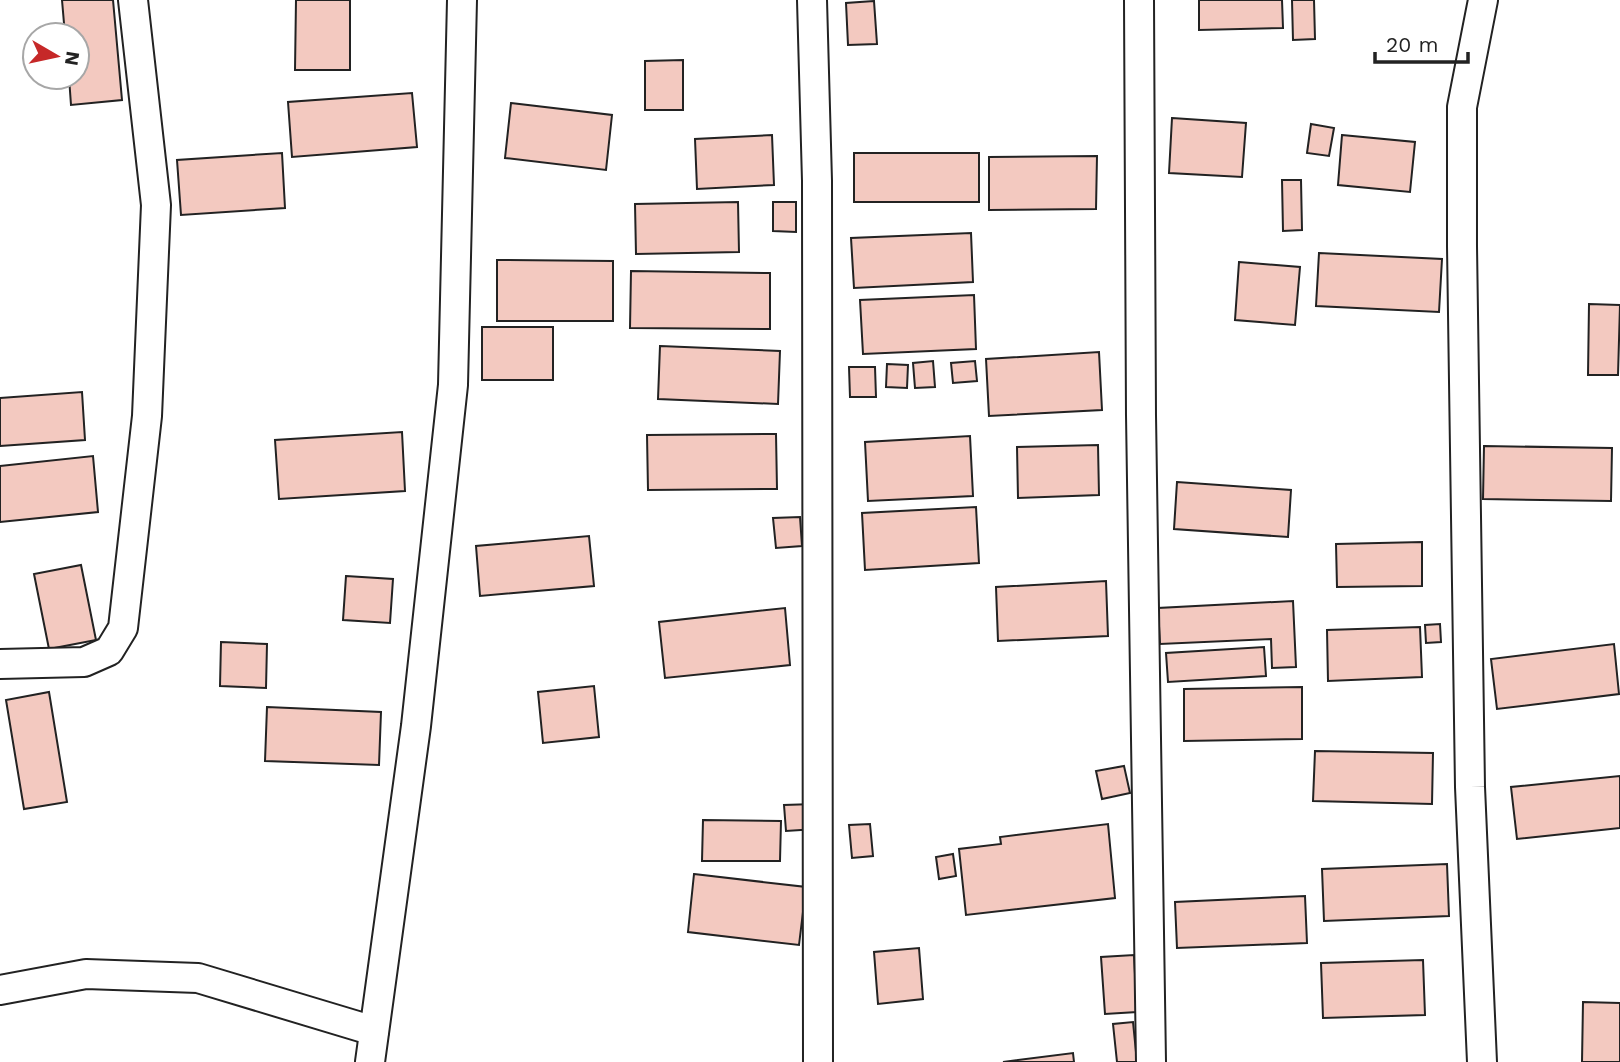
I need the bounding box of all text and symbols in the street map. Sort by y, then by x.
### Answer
north arrow [21,21,91,91]
scale bar [1375,21,1468,65]
text: 20 m [1386,32,1438,57]
text: N [60,50,85,67]

